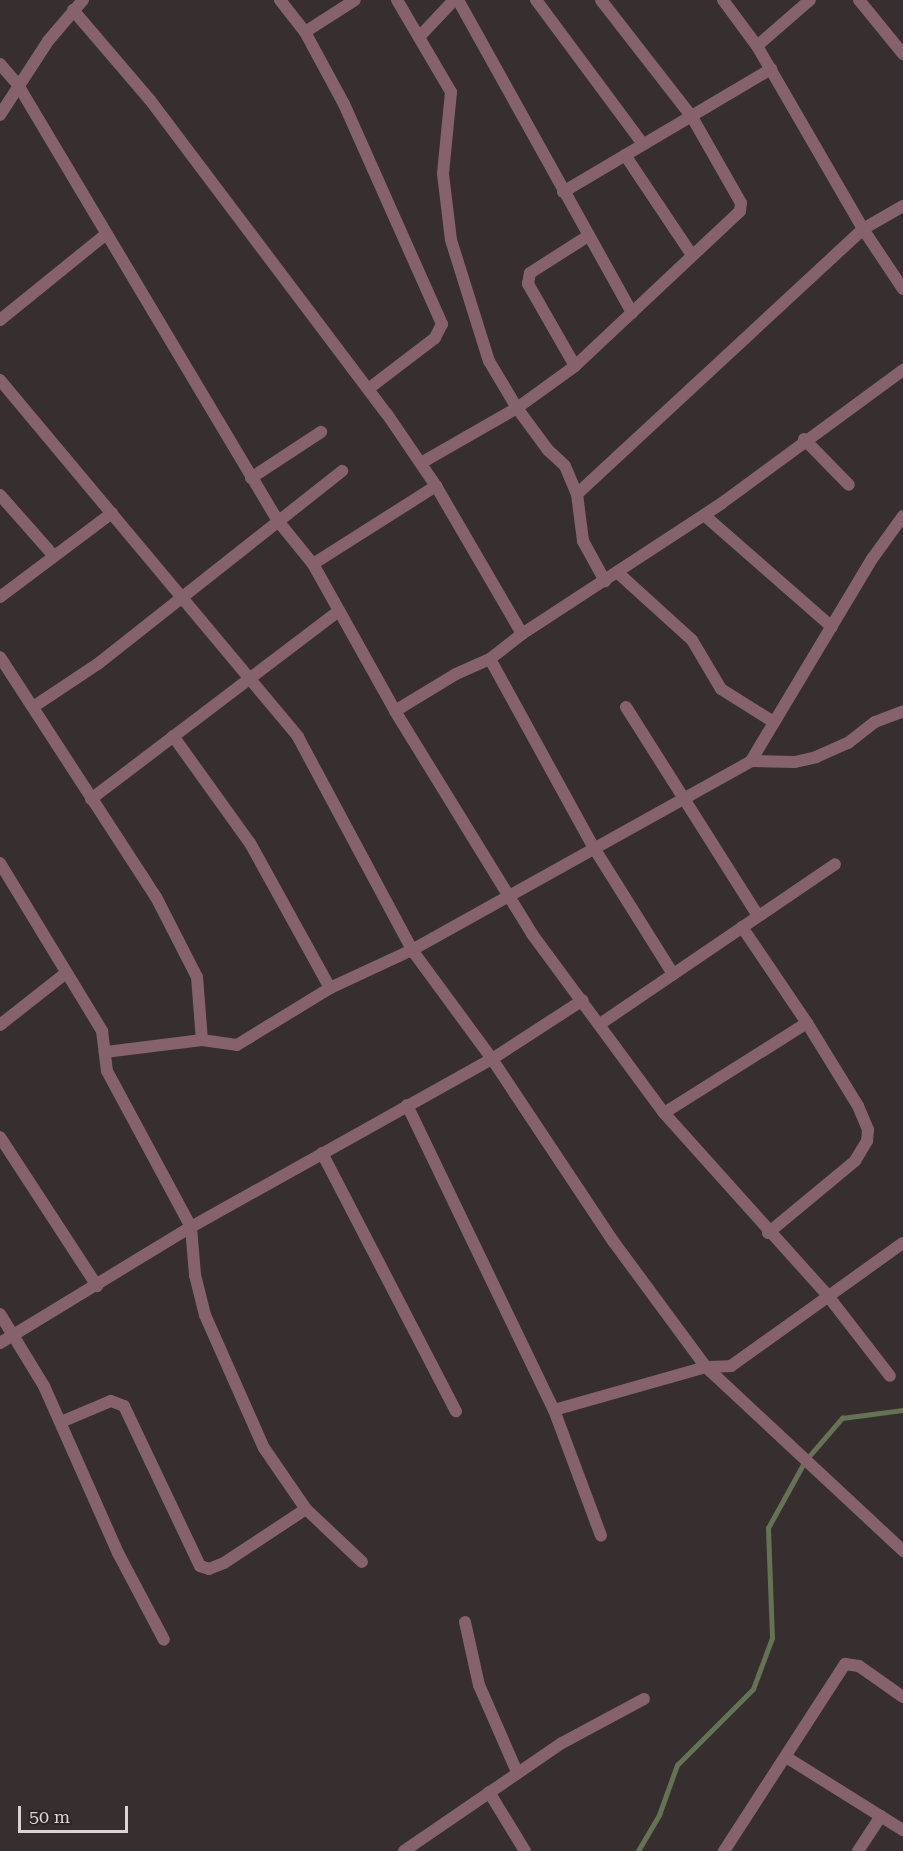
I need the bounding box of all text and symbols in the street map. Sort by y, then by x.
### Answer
scale bar [21,1794,130,1832]
text: 50 m [29,1806,70,1827]

